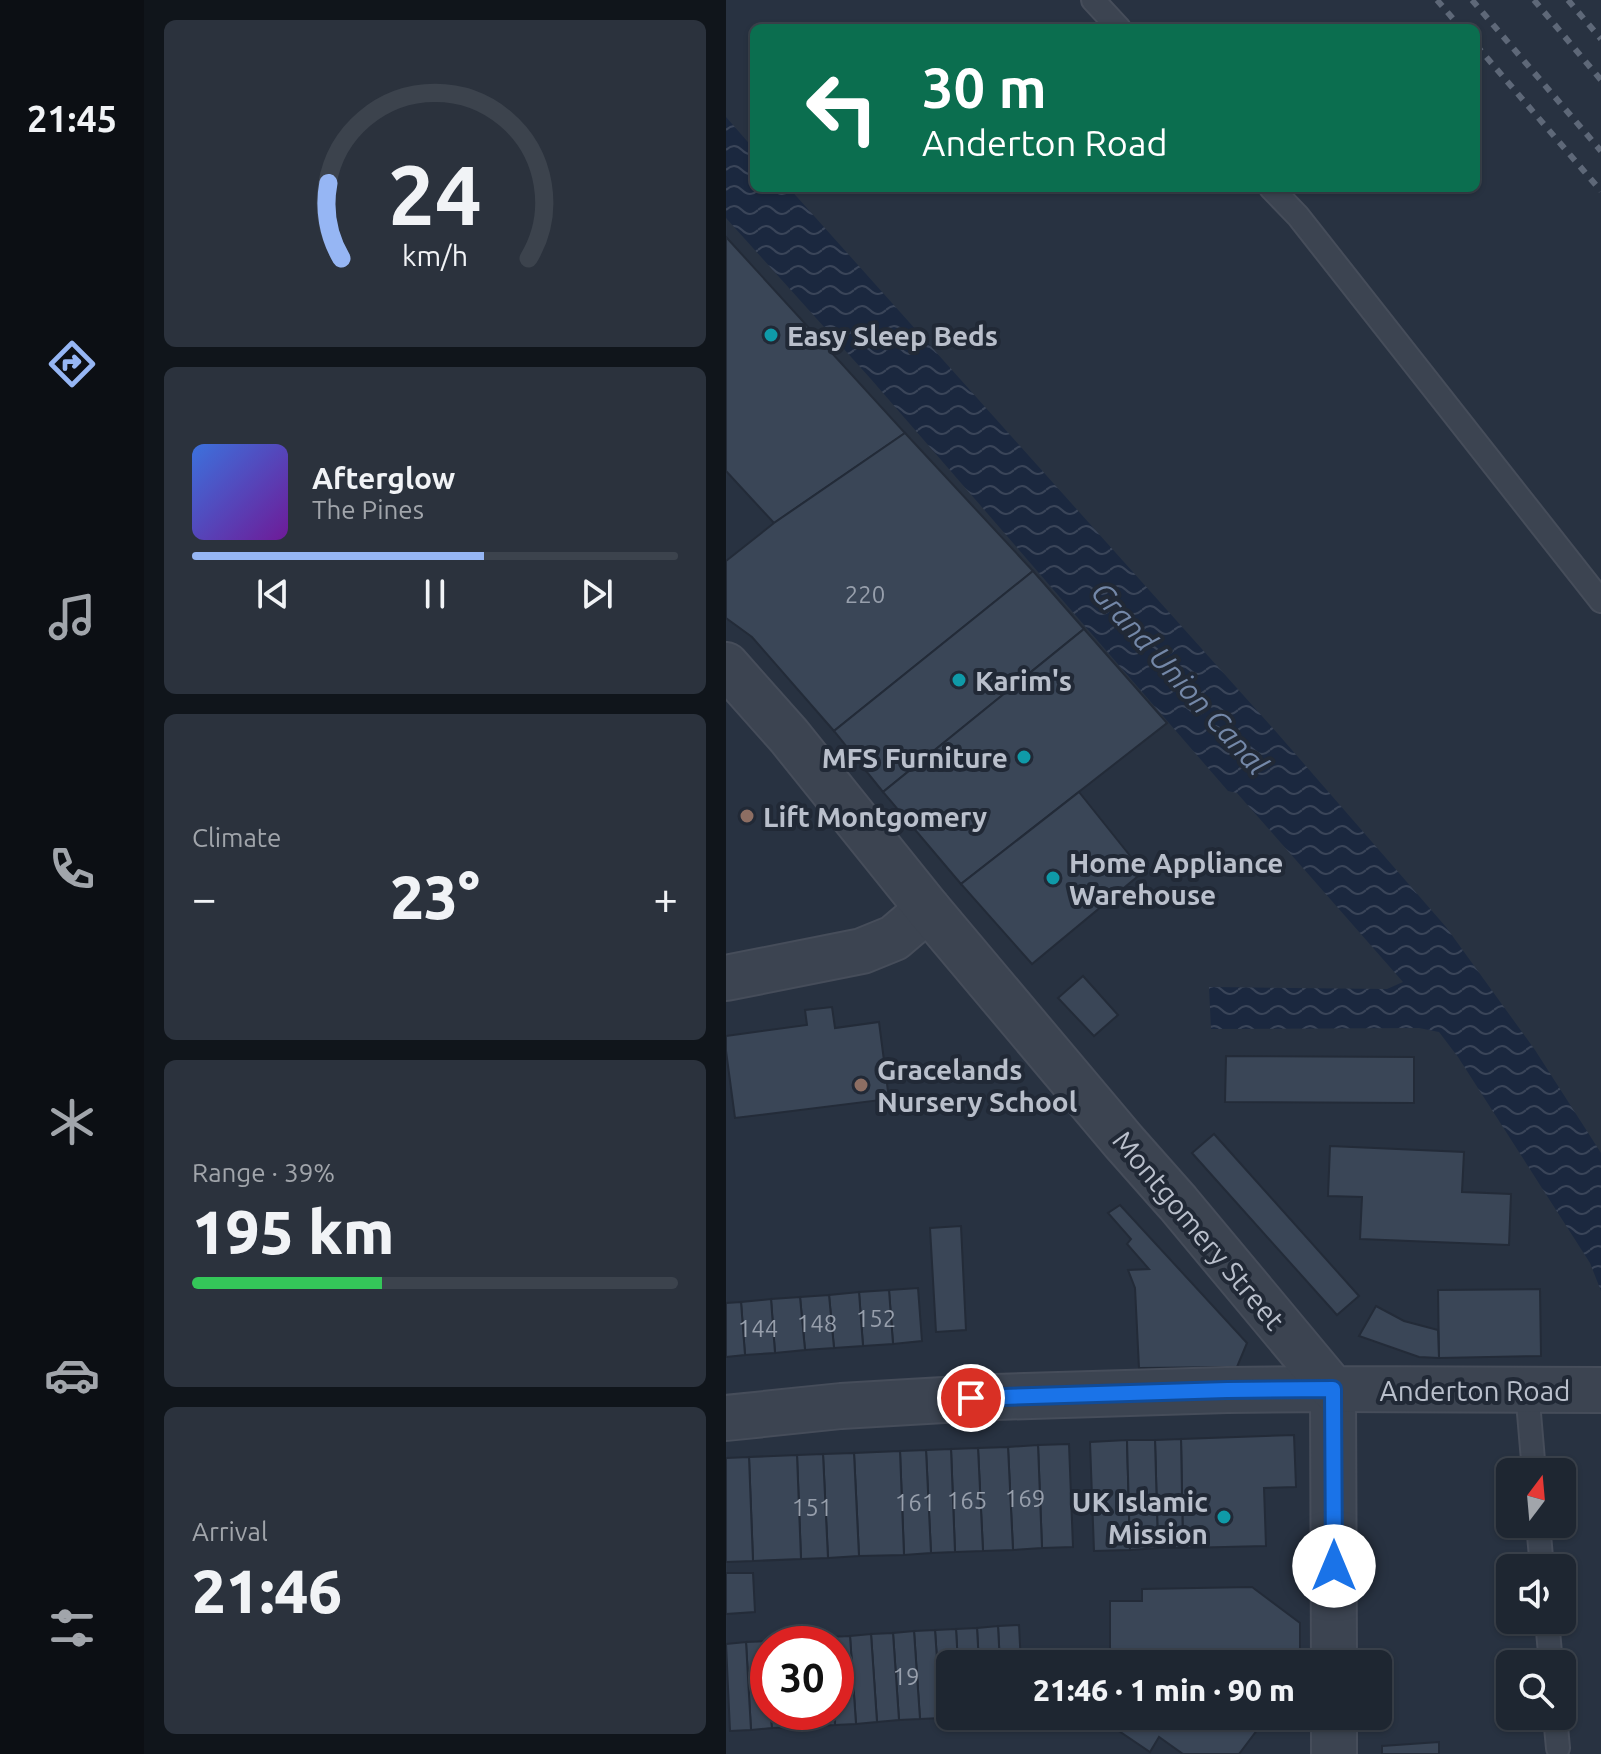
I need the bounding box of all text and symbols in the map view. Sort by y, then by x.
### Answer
icon: left [790,56,894,160]
text: 30 m [922,56,1047,119]
text: 21:45 [27,98,117,139]
text: Anderton Road [922,122,1167,163]
text: 24 [388,147,482,241]
text: km/h [402,240,468,272]
place label: Easy Sleep Beds [787,320,998,351]
marker: Easy Sleep Beds [762,326,780,344]
icon: directions [44,336,100,392]
text: Afterglow [312,461,455,495]
text: The Pines [312,495,424,524]
icon: previous [251,572,295,616]
icon: pause [413,572,457,616]
icon: next [575,572,619,616]
water label: Grand Union Canal [1085,575,1276,782]
house number: 220 [845,581,885,608]
icon: music [44,589,100,645]
place label: Karim's [975,665,1072,696]
marker: Karim's [950,671,968,689]
place label: MFS Furniture [822,742,1008,773]
marker: MFS Furniture [1015,748,1033,766]
place label: Lift Montgomery [763,801,987,832]
marker: Lift Montgomery [738,807,756,825]
text: Climate [192,823,281,852]
icon: phone [44,841,100,897]
place label: Home Appliance Warehouse [1069,847,1283,910]
text: 23° [390,863,480,930]
marker: Home Appliance Warehouse [1044,869,1062,887]
text: − [192,873,217,922]
text: + [653,873,678,922]
place label: Gracelands Nursery School [877,1054,1077,1117]
marker: Gracelands Nursery School [852,1076,870,1094]
icon: climate [44,1094,100,1150]
street label: Montgomery Street [1107,1125,1291,1335]
text: Range · 39% [192,1158,335,1187]
text: 195 km [192,1198,394,1265]
house number: 152 [856,1305,896,1332]
house number: 148 [797,1310,837,1337]
house number: 144 [738,1315,778,1342]
icon: car [44,1347,100,1403]
pin [937,1364,1005,1432]
street label: Anderton Road [1380,1375,1570,1406]
icon: arrive [949,1376,993,1420]
north arrow [1496,1458,1576,1538]
map controls [1496,1458,1576,1730]
house number: 169 [1005,1485,1045,1512]
place label: UK Islamic Mission [1072,1486,1208,1549]
house number: 165 [947,1487,987,1514]
house number: 161 [895,1489,935,1516]
house number: 151 [792,1494,832,1521]
marker: UK Islamic Mission [1215,1508,1233,1526]
text: Arrival [192,1517,268,1546]
position arrow [1292,1524,1376,1608]
button: sound [1496,1554,1576,1634]
text: 21:46 [192,1557,342,1624]
icon: filters [44,1600,100,1656]
speed limit sign: 30 [750,1626,854,1730]
button: search [1496,1650,1576,1730]
house number: 19 [892,1663,920,1690]
text: 21:46 · 1 min · 90 m [1033,1673,1295,1707]

